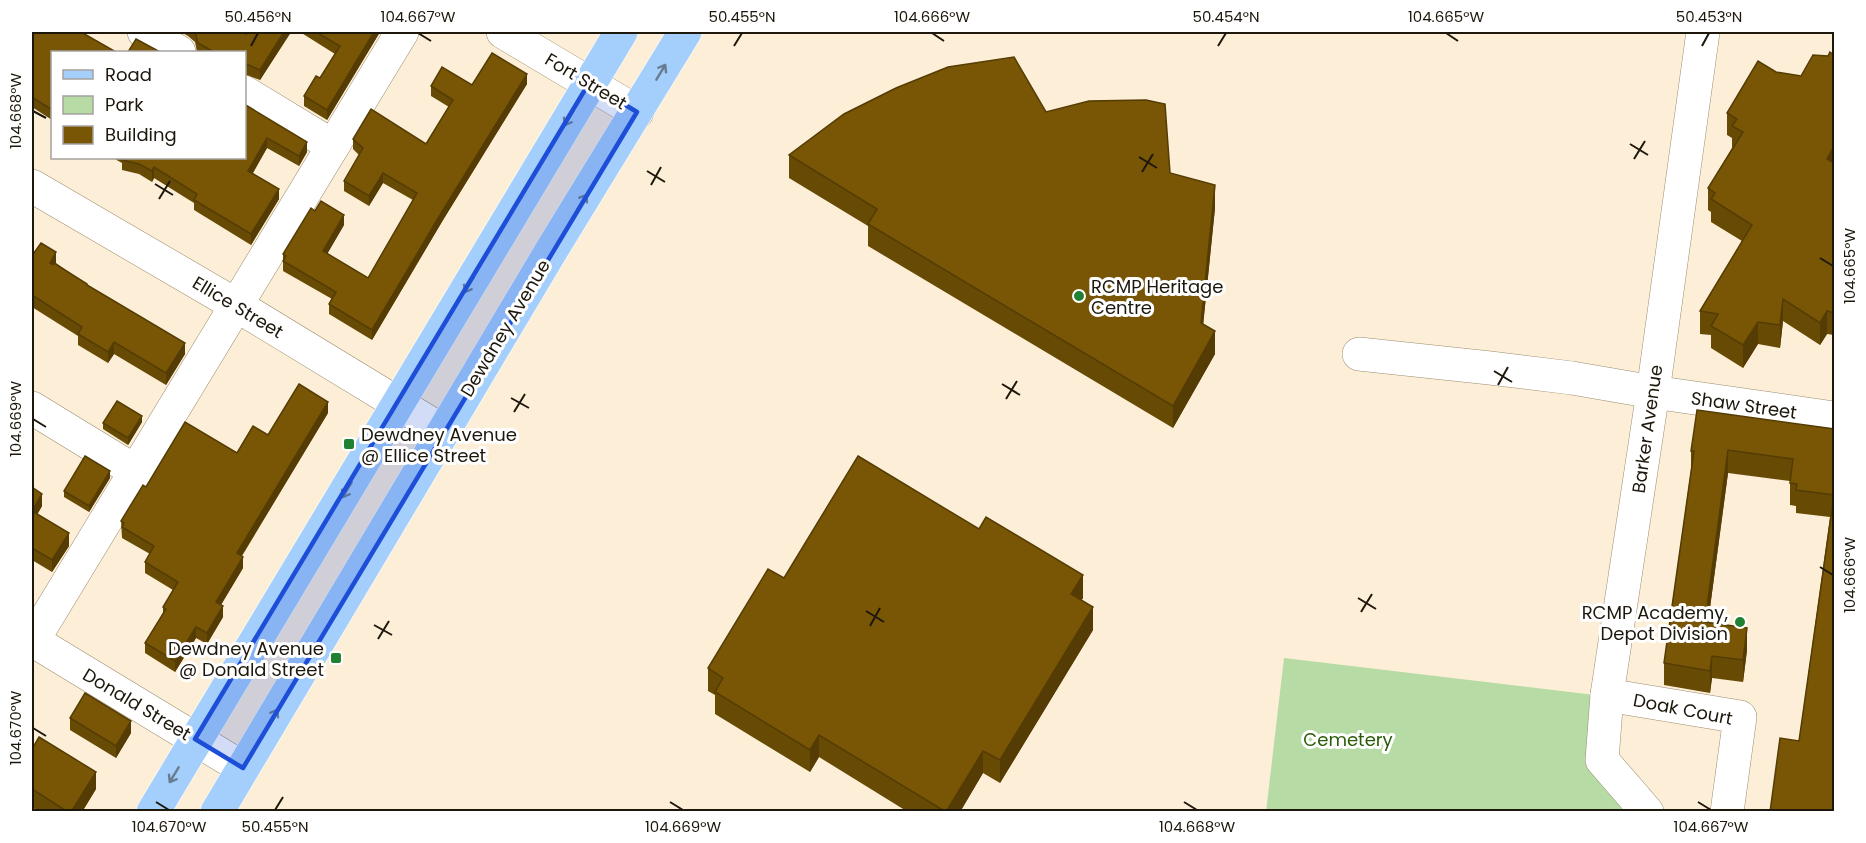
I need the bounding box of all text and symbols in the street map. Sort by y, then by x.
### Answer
text: 50.456°N [224,6,292,27]
text: 104.667°W [381,6,456,27]
text: 50.455°N [709,6,775,27]
text: 104.666°W [894,6,970,27]
text: 50.454°N [1193,6,1259,27]
text: 104.665°W [1408,6,1484,27]
text: 50.453°N [1676,6,1742,27]
street label: Fort Street [540,47,632,115]
legend [51,51,246,159]
text: Road [105,62,152,87]
one-way arrow [656,64,668,81]
text: 104.668°W [5,73,26,149]
text: Park [105,92,144,117]
one-way arrow [562,109,574,126]
text: Building [105,122,177,147]
one-way arrow [576,194,588,211]
text: 104.665°W [1839,228,1860,304]
street label: Dewdney Avenue [454,255,556,401]
street label: Ellice Street [188,270,288,344]
place label: RCMP Heritage Centre [1091,274,1223,320]
one-way arrow [463,276,475,293]
marker: RCMP Heritage Centre [1072,289,1086,303]
street label: Barker Avenue [1626,363,1668,495]
text: 104.669°W [5,381,26,457]
street label: Shaw Street [1690,385,1798,425]
place label: Dewdney Avenue @ Ellice Street [361,422,517,468]
marker: Dewdney Avenue @ Ellice Street [342,437,356,451]
one-way arrow [340,481,352,498]
text: 104.666°W [1839,537,1860,613]
place label: RCMP Academy, Depot Division [1582,600,1728,646]
marker: RCMP Academy, Depot Division [1733,615,1747,629]
place label: Dewdney Avenue @ Donald Street [168,636,324,682]
marker: Dewdney Avenue @ Donald Street [329,651,343,665]
street label: Donald Street [78,662,196,746]
street label: Doak Court [1631,687,1735,731]
text: 104.670°W [5,690,26,765]
one-way arrow [267,709,279,726]
park label: Cemetery [1303,727,1393,752]
one-way arrow [168,766,180,783]
text: 104.670°W [132,816,207,837]
text: 50.455°N [242,816,308,837]
text: 104.669°W [645,816,721,837]
text: 104.668°W [1159,816,1235,837]
text: 104.667°W [1674,816,1749,837]

